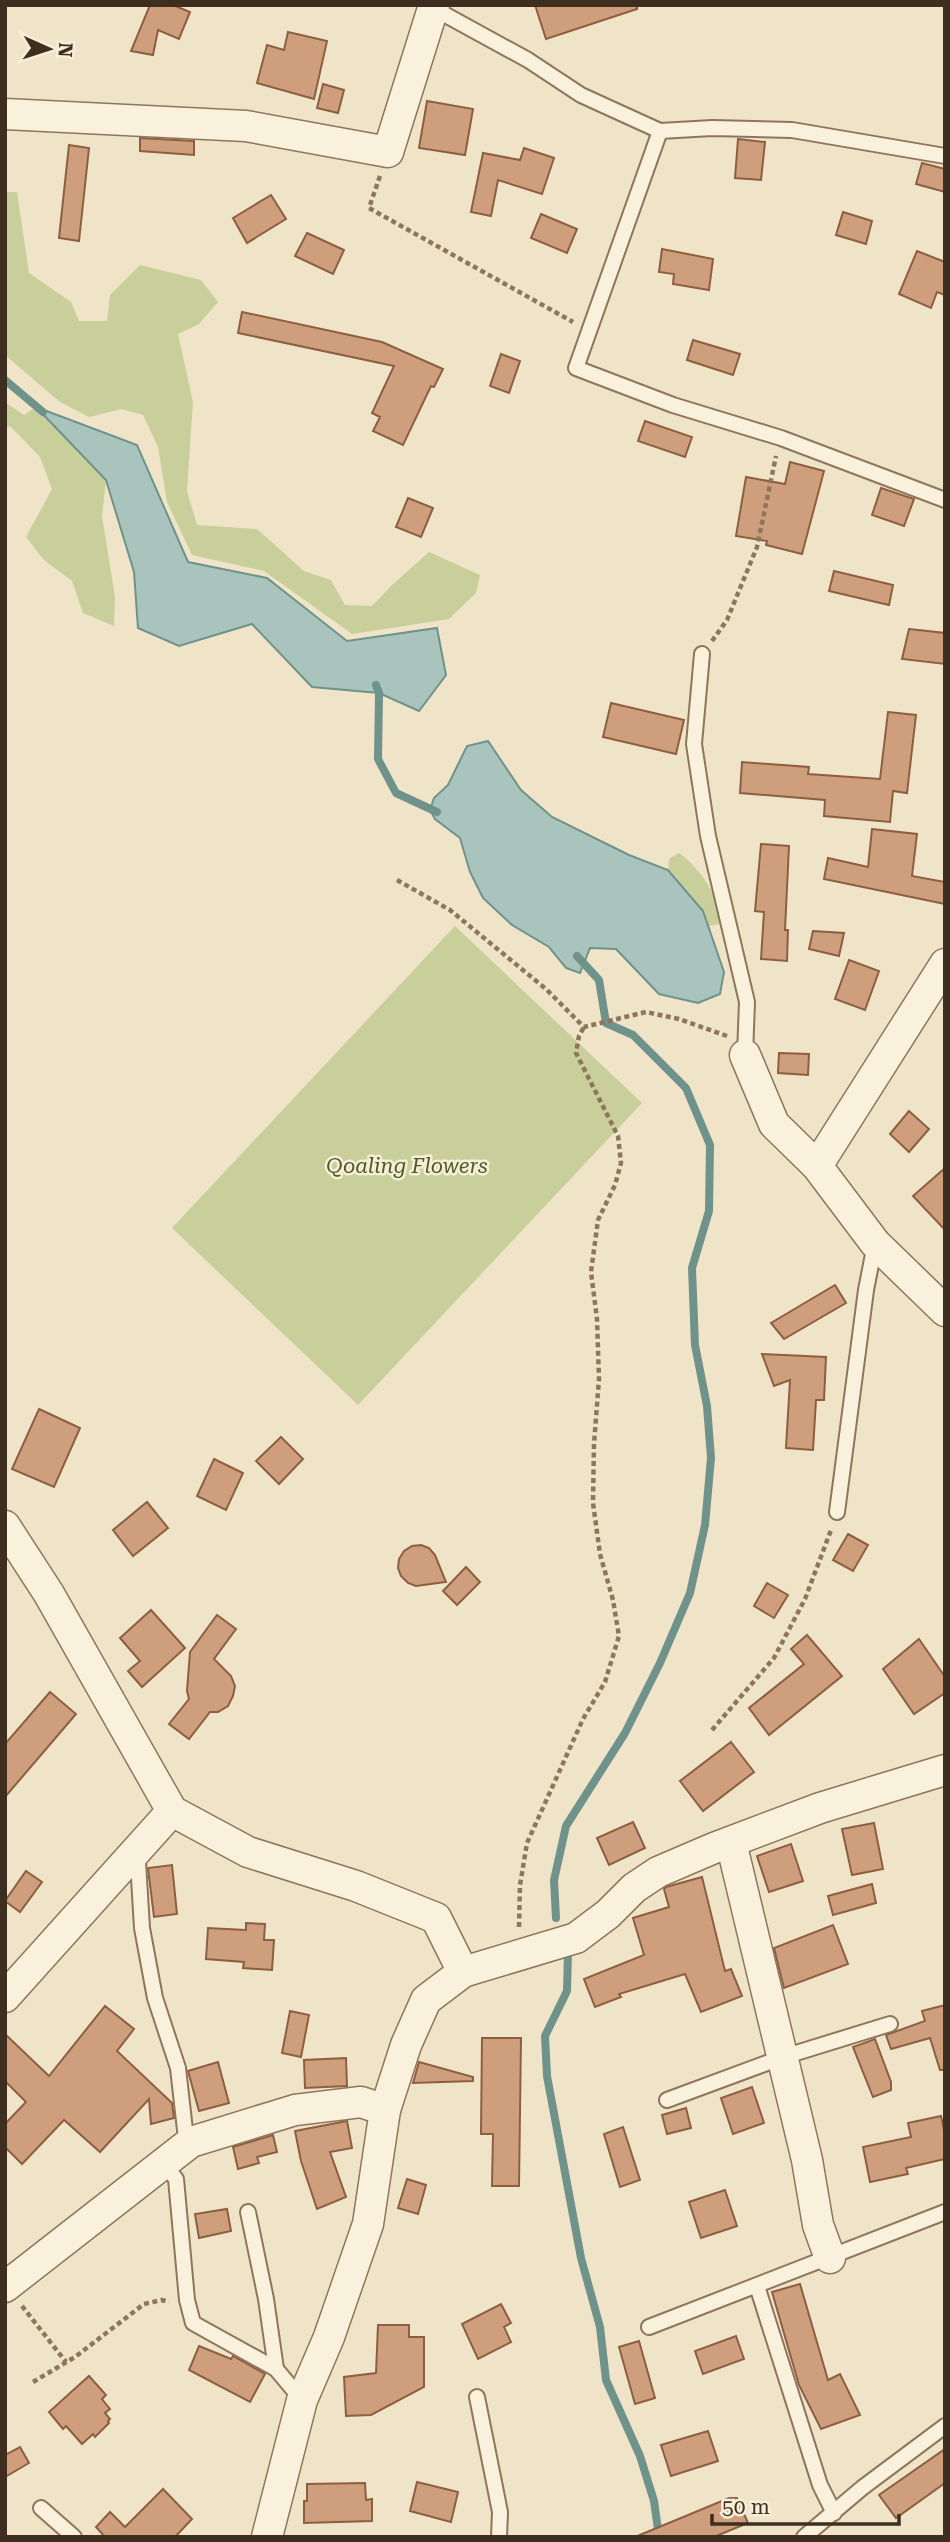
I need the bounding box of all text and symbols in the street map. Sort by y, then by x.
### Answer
north arrow [14,14,84,84]
text: N [54,42,77,58]
park label: Qoaling Flowers [326,1154,488,1178]
scale bar [712,2482,899,2526]
text: 50 m [722,2495,770,2519]

